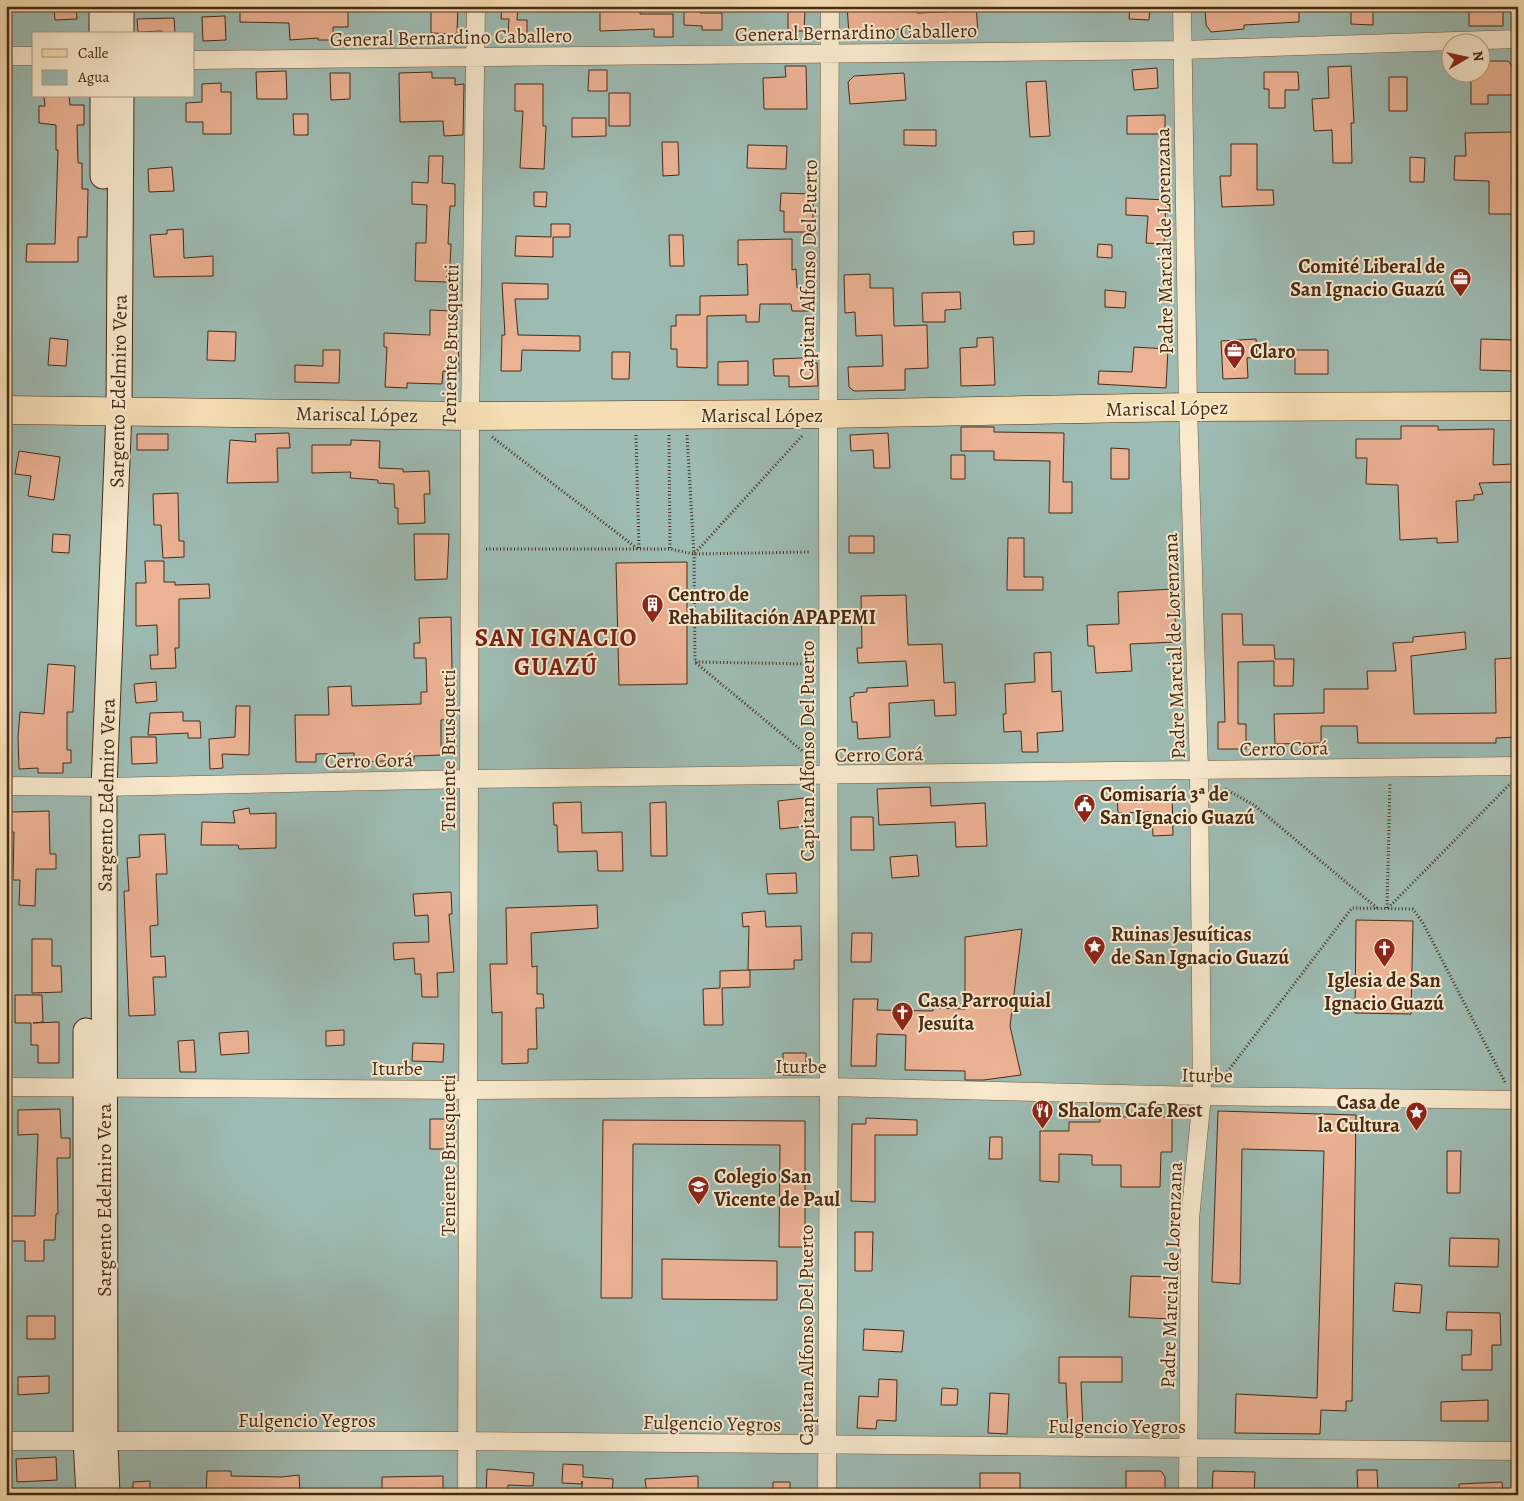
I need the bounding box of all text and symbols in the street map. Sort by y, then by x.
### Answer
street label: General Bernardino Caballero [735,17,977,48]
street label: General Bernardino Caballero [330,22,572,53]
legend [32,32,195,98]
north arrow [1442,32,1492,82]
text: Calle [78,43,109,63]
text: N [1468,50,1489,63]
text: Agua [77,67,109,87]
street label: Padre Marcial de Lorenzana [1149,127,1180,355]
street label: Capitan Alfonso Del Puerto [793,159,824,381]
place label: Comité Liberal de San Ignacio Guazú [1290,253,1445,303]
street label: Teniente Brusquetti [436,264,465,426]
office icon: Comité Liberal de San Ignacio Guazú [1449,266,1473,297]
street label: Sargento Edelmiro Vera [103,293,134,488]
place label: Claro [1250,338,1296,365]
office icon: Claro [1222,339,1246,370]
street label: Mariscal López [1105,394,1229,423]
street label: Mariscal López [295,400,419,429]
street label: Mariscal López [701,402,823,429]
street label: Padre Marcial de Lorenzana [1157,532,1192,760]
place label: Centro de Rehabilitación APAPEMI [668,581,876,631]
building icon: Centro de Rehabilitación APAPEMI [640,593,664,624]
district label: SAN IGNACIO GUAZÚ [475,621,637,684]
street label: Capitan Alfonso Del Puerto [794,640,821,862]
street label: Teniente Brusquetti [435,669,462,831]
street label: Sargento Edelmiro Vera [91,697,122,892]
street label: Cerro Corá [1239,734,1329,763]
street label: Cerro Corá [834,740,924,769]
street label: Cerro Corá [324,746,414,775]
place label: Comisaría 3ª de San Ignacio Guazú [1100,781,1255,831]
public building icon: Comisaría 3ª de San Ignacio Guazú [1072,793,1096,824]
place label: Ruinas Jesuíticas de San Ignacio Guazú [1111,921,1289,971]
place icon: Ruinas Jesuíticas de San Ignacio Guazú [1083,934,1107,965]
church icon: Iglesia de San Ignacio Guazú [1372,936,1396,967]
place label: Iglesia de San Ignacio Guazú [1324,967,1444,1017]
place label: Casa Parroquial Jesuíta [918,987,1051,1037]
church icon: Casa Parroquial Jesuíta [890,1000,914,1031]
street label: Iturbe [775,1053,827,1080]
street label: Iturbe [371,1055,423,1082]
street label: Iturbe [1181,1062,1233,1089]
street label: Teniente Brusquetti [435,1074,462,1236]
place label: Casa de la Cultura [1318,1089,1400,1139]
place label: Shalom Cafe Rest [1058,1097,1203,1124]
restaurant icon: Shalom Cafe Rest [1030,1098,1054,1129]
place icon: Casa de la Cultura [1404,1101,1428,1132]
street label: Sargento Edelmiro Vera [91,1103,118,1297]
street label: Padre Marcial de Lorenzana [1154,1161,1189,1389]
place label: Colegio San Vicente de Paul [713,1163,841,1213]
school or university icon: Colegio San Vicente de Paul [686,1175,710,1206]
street label: Capitan Alfonso Del Puerto [793,1224,820,1446]
street label: Fulgencio Yegros [238,1407,376,1434]
street label: Fulgencio Yegros [643,1409,781,1438]
street label: Fulgencio Yegros [1048,1413,1186,1440]

